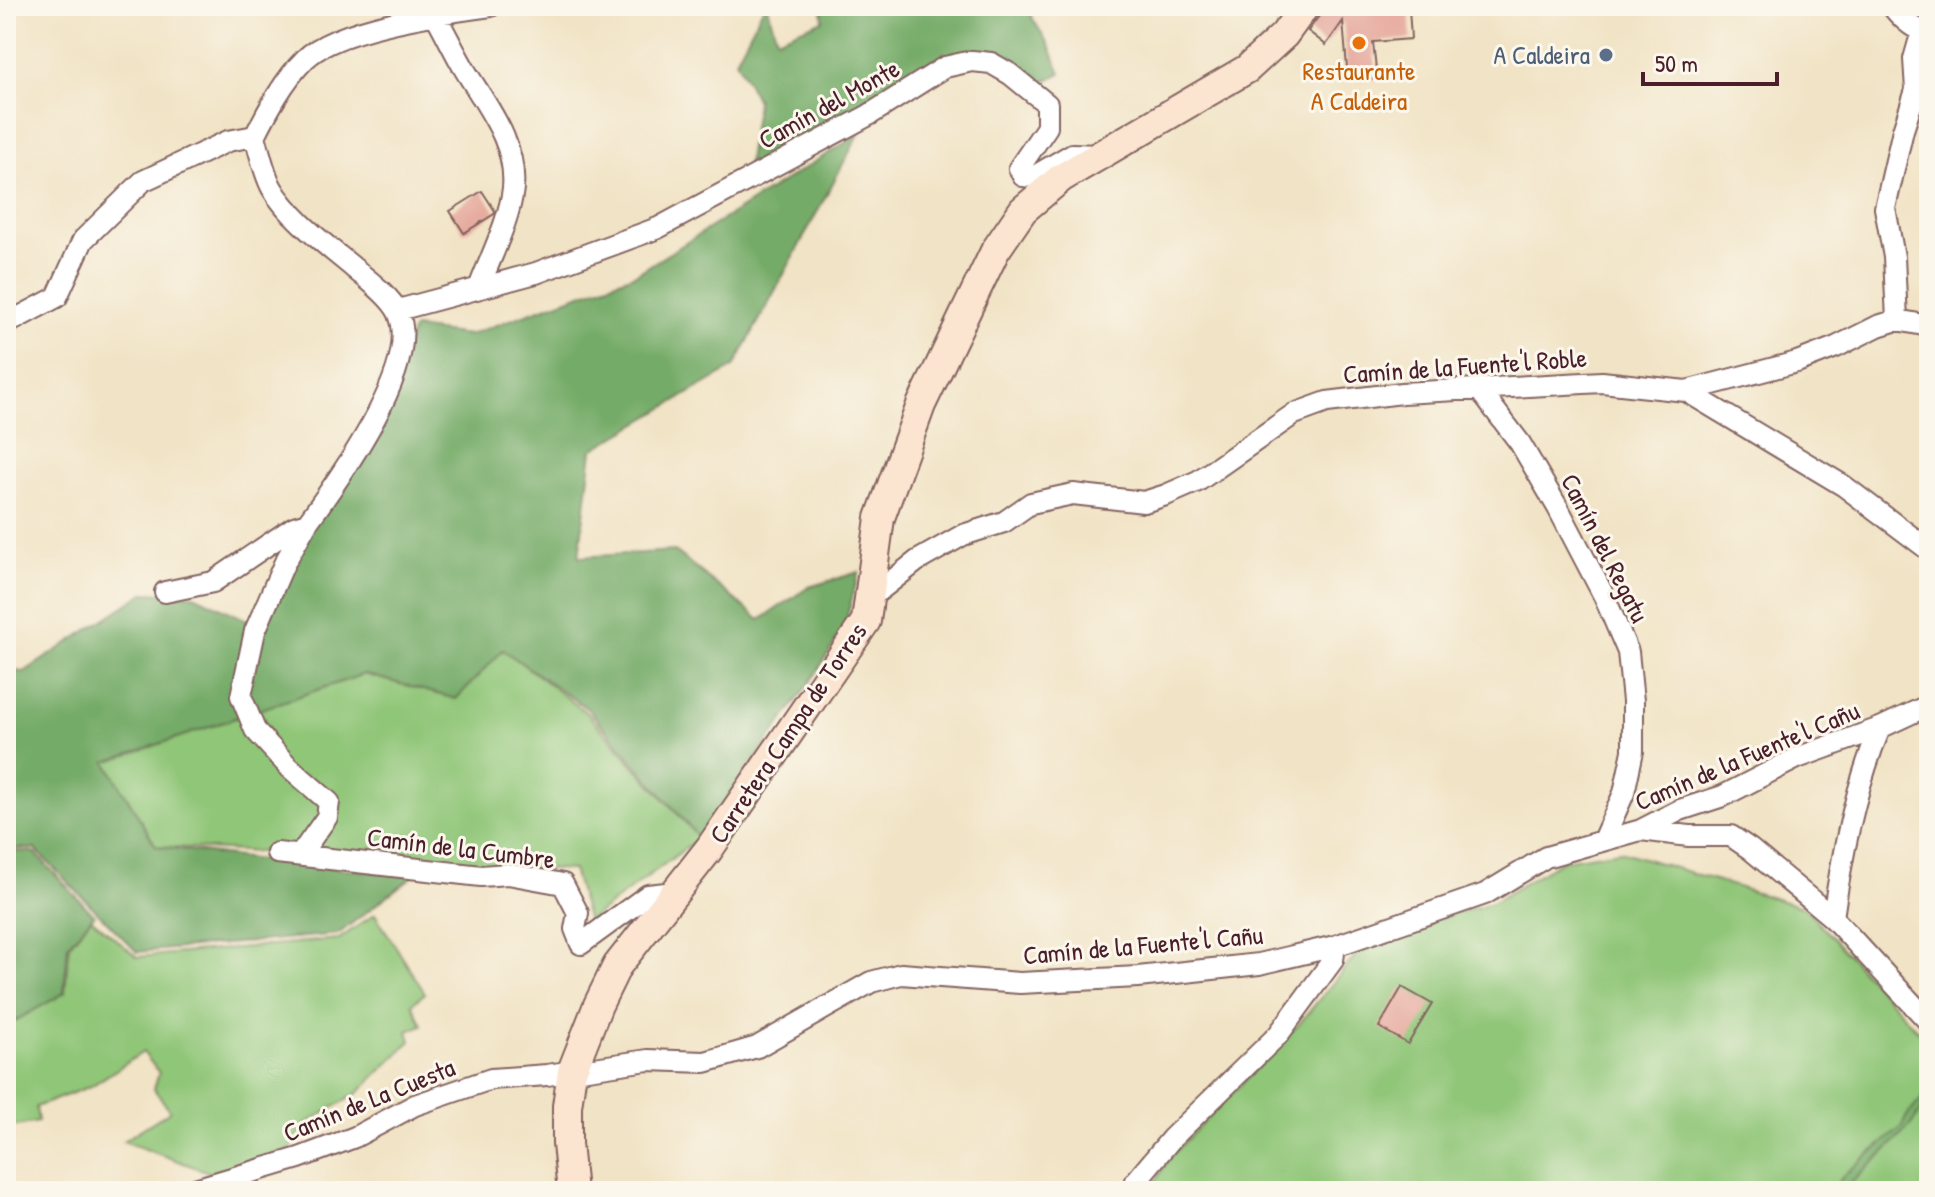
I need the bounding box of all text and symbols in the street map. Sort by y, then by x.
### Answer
marker: Restaurante A Caldeira [1350,34,1368,52]
scale bar [1643,36,1777,86]
place label: A Caldeira [1493,37,1590,72]
marker: A Caldeira [1597,46,1615,64]
text: 50 m [1655,47,1698,79]
street label: Camín del Monte [752,50,905,157]
place label: Restaurante A Caldeira [1303,53,1415,118]
street label: Camín de la Fuente'l Roble [1342,340,1588,391]
street label: Camín del Regatu [1553,468,1658,628]
street label: Carretera Campa de Torres [701,615,875,850]
street label: Camín de la Fuente'l Cañu [1629,692,1864,819]
street label: Camín de la Cumbre [365,819,557,876]
street label: Camín de la Fuente'l Cañu [1022,917,1264,972]
street label: Camín de La Cuesta [278,1049,460,1150]

